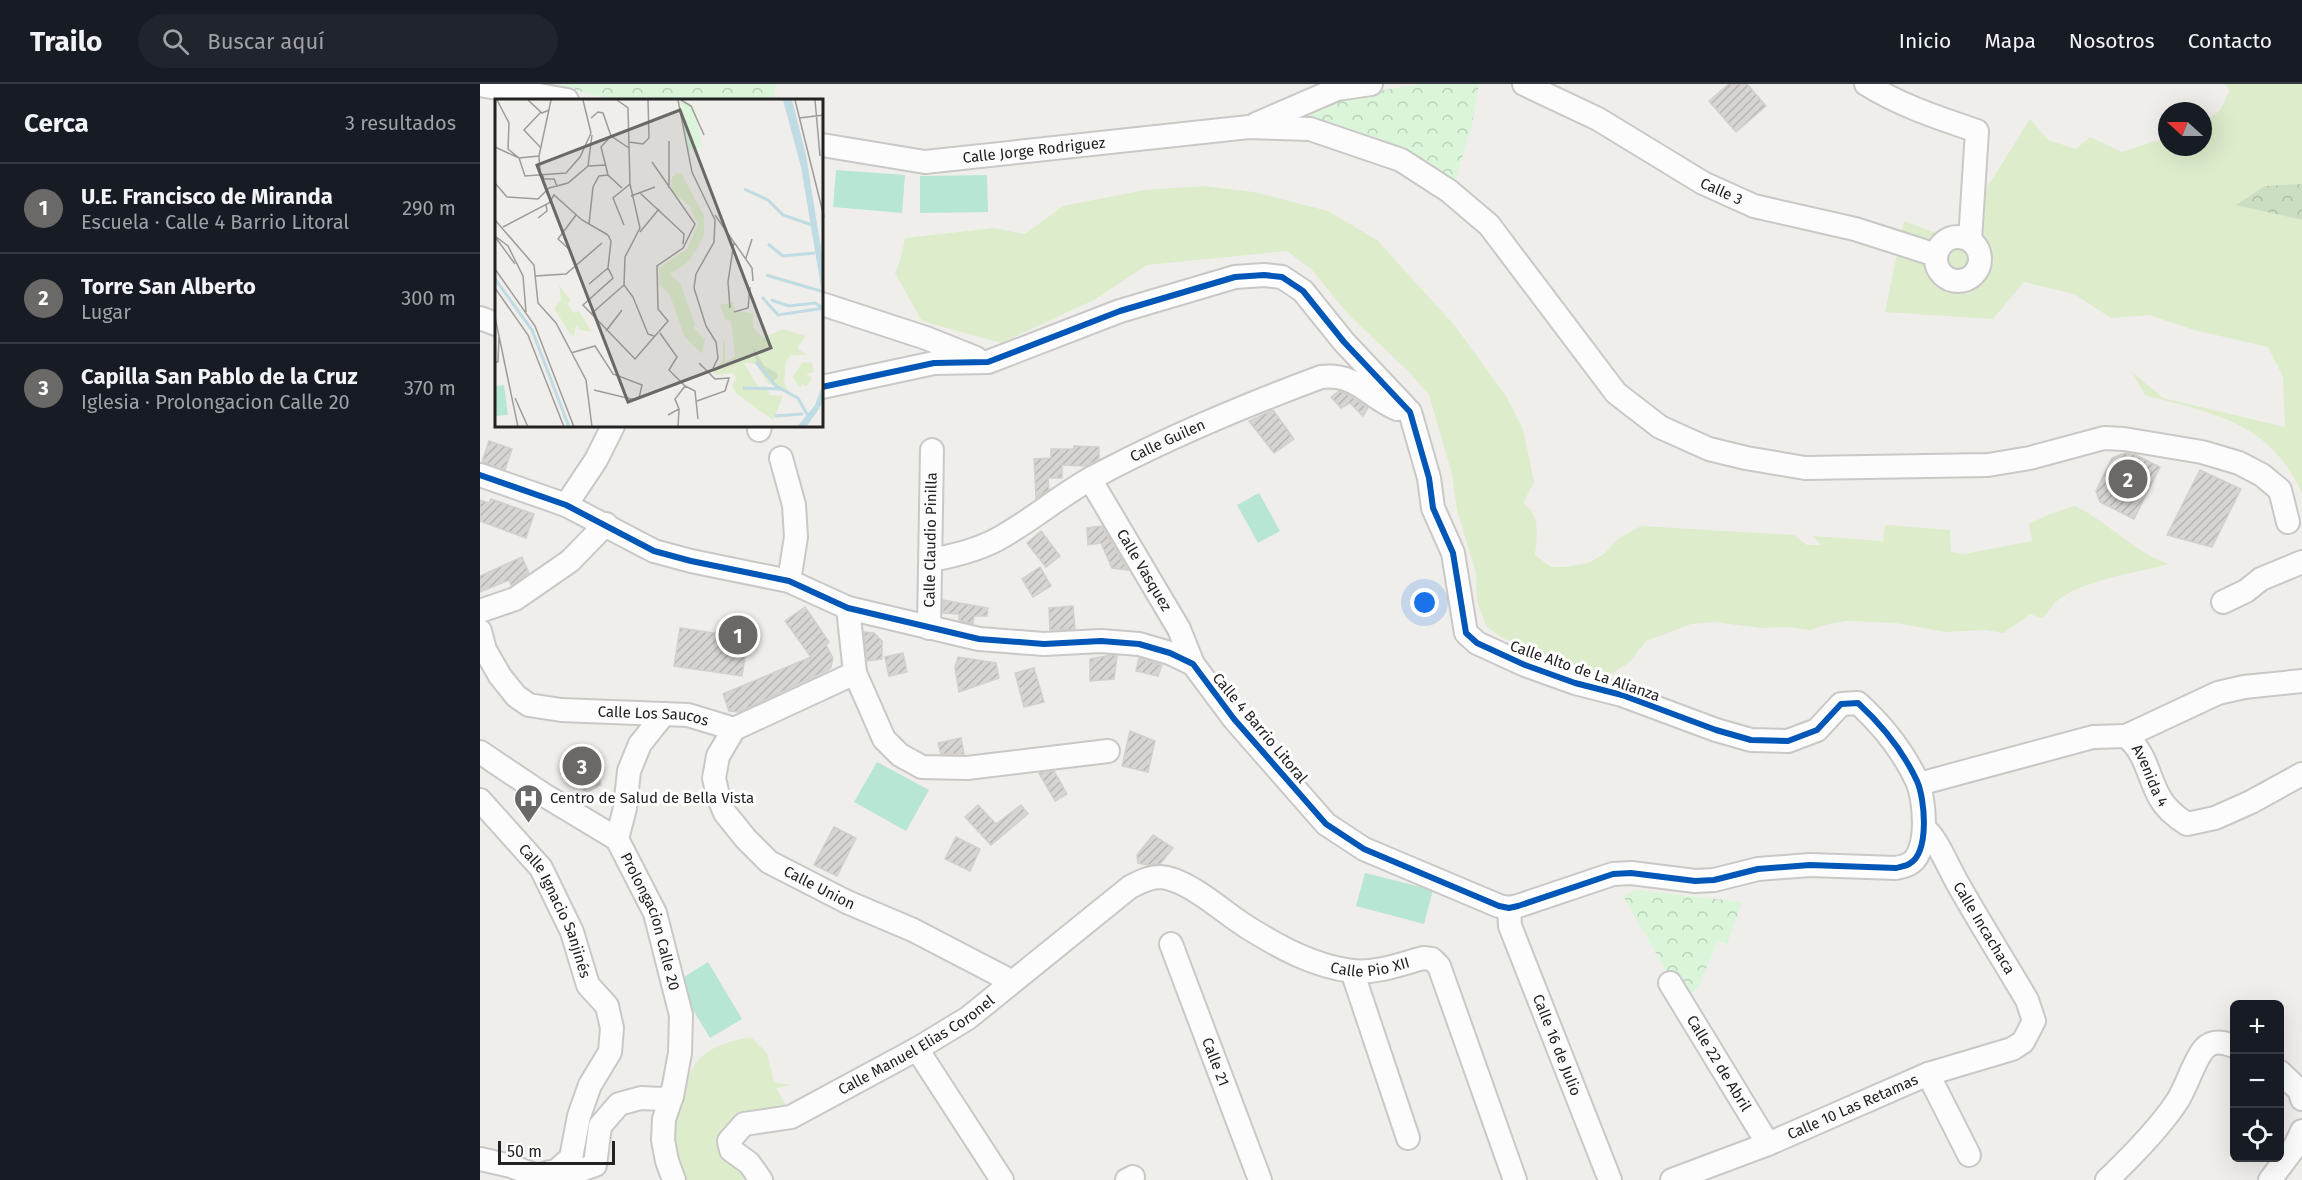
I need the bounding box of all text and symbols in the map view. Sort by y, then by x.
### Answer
search box [138,14,558,68]
text: Trailo [30,25,102,58]
icon: search [159,25,192,58]
text: Buscar aquí [207,28,324,55]
text: Inicio [1899,28,1951,54]
text: Mapa [1984,28,2036,54]
text: Nosotros [2069,28,2155,54]
text: Contacto [2188,28,2272,54]
inset map [495,99,824,428]
north arrow [2158,102,2212,156]
text: Cerca [24,108,89,139]
text: 3 resultados [345,111,456,135]
street label: Calle Jorge Rodriguez [962,134,1107,167]
street label: Calle 3 [1697,174,1745,209]
text: U.E. Francisco de Miranda [81,183,333,210]
text: 1 [39,196,48,220]
text: 290 m [402,196,456,220]
text: Escuela · Calle 4 Barrio Litoral [81,210,349,234]
text: Torre San Alberto [81,273,256,300]
text: 2 [38,286,49,310]
text: 300 m [401,286,456,310]
text: Lugar [81,300,131,324]
text: Capilla San Pablo de la Cruz [81,363,357,390]
text: 3 [38,376,49,400]
text: 370 m [404,376,456,400]
text: Iglesia · Prolongacion Calle 20 [81,390,350,414]
street label: Calle Guilen [1127,415,1208,466]
pin: 2 [2108,456,2148,502]
street label: Calle Claudio Pinilla [920,472,941,608]
street label: Calle Vasquez [1113,526,1176,615]
your location [1410,588,1439,617]
pin: 1 [718,612,758,658]
street label: Calle Alto de La Alianza [1508,637,1662,705]
street label: Calle 4 Barrio Litoral [1209,669,1312,787]
street label: Calle Los Saucos [597,702,711,730]
street label: Avenida 4 [2128,741,2172,810]
pin: 3 [562,744,602,788]
hospital icon: Centro de Salud de Bella Vista [513,782,545,824]
place label: Centro de Salud de Bella Vista [550,789,754,807]
street label: Calle Ignacio Sanjinés [515,840,594,980]
street label: Prolongacion Calle 20 [617,850,683,992]
street label: Calle Union [781,862,858,913]
street label: Calle Incachaca [1949,878,2019,978]
street label: Calle Pio XII [1329,953,1412,981]
street label: Calle Manuel Elias Coronel [835,991,998,1099]
street label: Calle 16 de Julio [1529,992,1585,1098]
map controls [2230,1000,2284,1162]
button: + [2230,1000,2284,1054]
street label: Calle 22 de Abril [1683,1012,1755,1115]
street label: Calle 21 [1198,1035,1233,1089]
button: − [2230,1054,2284,1108]
street label: Calle 10 Las Retamas [1785,1070,1921,1143]
button: locate [2230,1108,2284,1162]
scale bar [498,1138,615,1166]
text: 50 m [507,1142,542,1161]

